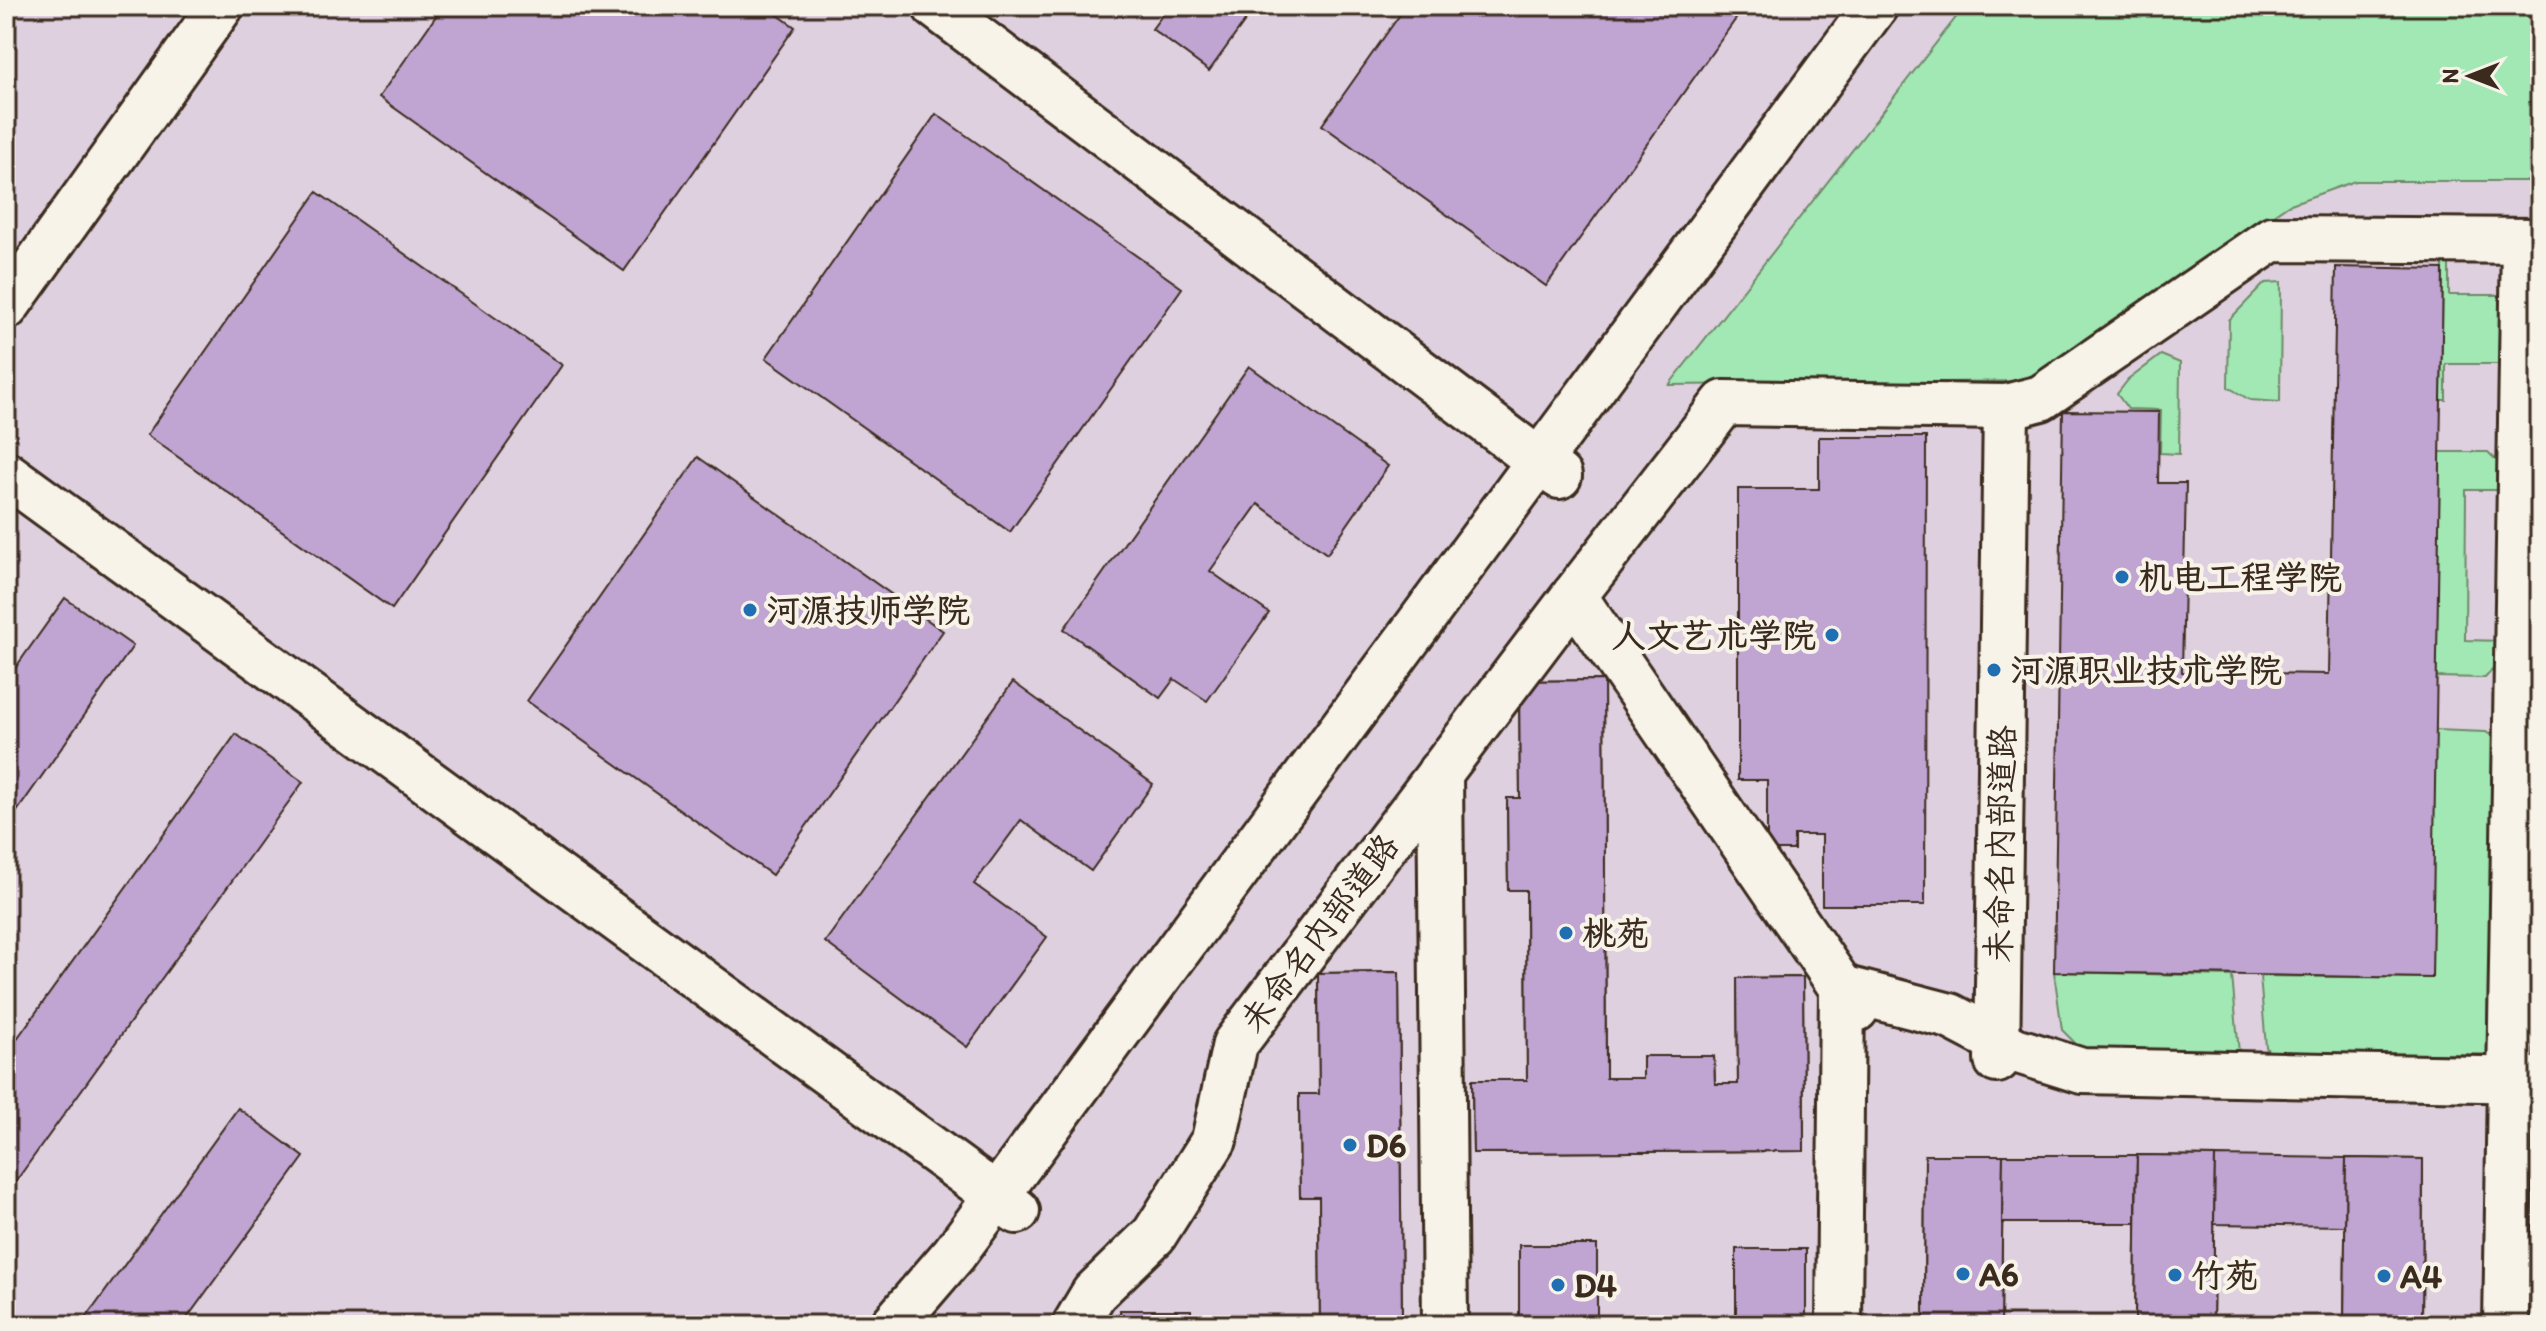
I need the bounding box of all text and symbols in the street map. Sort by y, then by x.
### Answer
north arrow [2430,36,2510,116]
text: N [2437,69,2464,83]
place label: 机电工程学院 [2138,557,2342,598]
marker: 机电工程学院 [2113,568,2131,586]
place label: 河源技师学院 [766,590,970,631]
marker: 河源技师学院 [741,601,759,619]
place label: 人文艺术学院 [1612,615,1816,656]
marker: 人文艺术学院 [1823,626,1841,644]
place label: 河源职业技术学院 [2010,650,2282,691]
marker: 河源职业技术学院 [1985,661,2003,679]
street label: 未命名内部道路 [1978,725,2023,963]
street label: 未命名内部道路 [1231,826,1407,1041]
place label: 桃苑 [1582,913,1650,954]
marker: 桃苑 [1557,924,1575,942]
place label: D6 [1366,1125,1407,1166]
marker: D6 [1341,1136,1359,1154]
place label: A6 [1979,1254,2019,1295]
place label: 竹苑 [2191,1255,2259,1296]
place label: A4 [2400,1256,2443,1297]
place label: D4 [1574,1265,1618,1306]
marker: A6 [1954,1265,1972,1283]
marker: 竹苑 [2166,1266,2184,1284]
marker: A4 [2375,1267,2393,1285]
marker: D4 [1549,1276,1567,1294]

